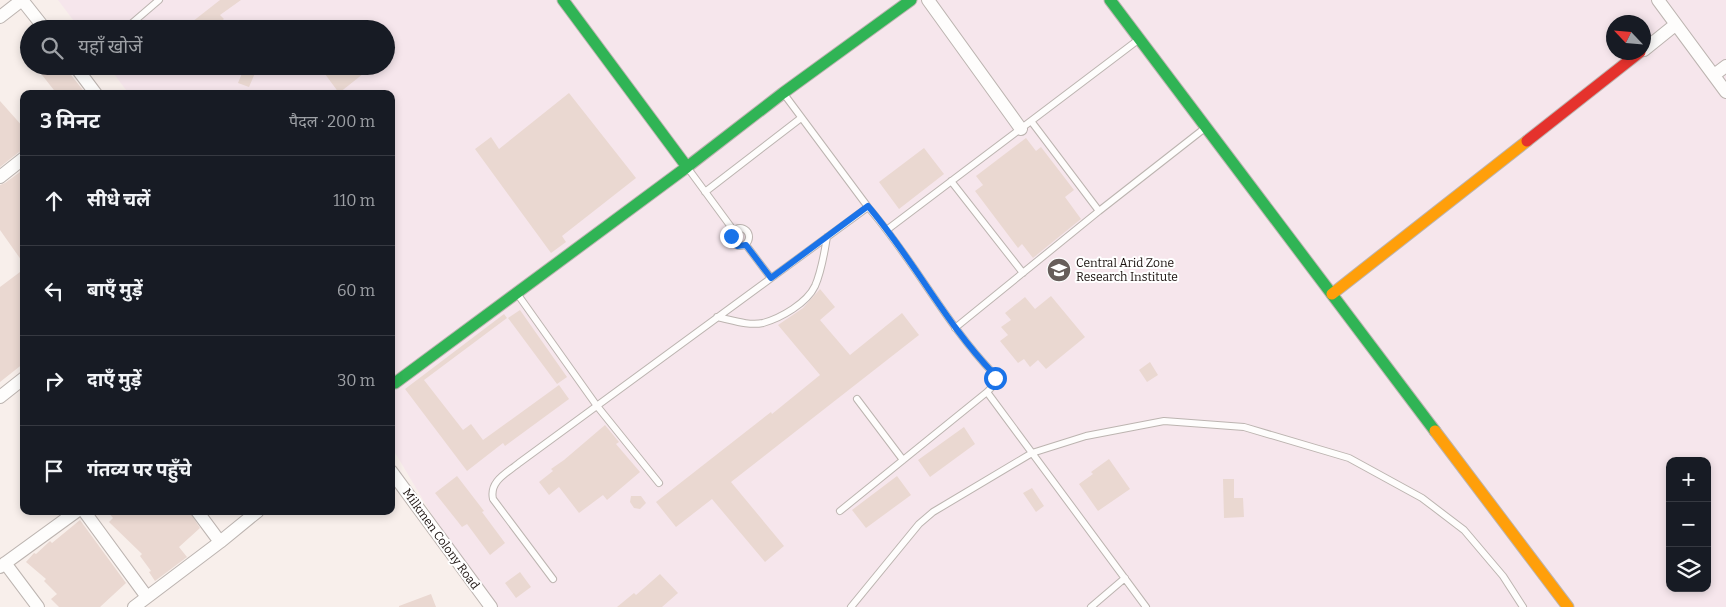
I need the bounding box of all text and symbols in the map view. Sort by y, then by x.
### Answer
north arrow [1606,15,1651,60]
search box [20,20,395,75]
icon: search [38,34,66,62]
text: यहाँ खोजें [78,35,142,58]
text: 3 मिनट [40,108,100,134]
text: पैदल · 200 m [289,112,375,131]
icon: ahead [40,187,68,215]
text: सीधे चलें [87,188,150,211]
text: 110 m [333,191,375,210]
route end [720,225,743,248]
place label: Central Arid Zone Research Institute [1076,256,1178,284]
school or university icon: Central Arid Zone Research Institute [1046,257,1072,283]
icon: left [40,277,68,305]
text: बाएँ मुड़ें [87,278,143,301]
text: 60 m [337,281,375,300]
icon: right [40,367,68,395]
route start [984,367,1007,390]
text: दाएँ मुड़ें [87,368,141,391]
text: 30 m [337,371,375,390]
icon: arrive [40,457,68,485]
map controls [1666,457,1711,592]
button: + [1666,457,1711,502]
text: गंतव्य पर पहुँचे [87,458,192,481]
street label: Milkmen Colony Road [400,486,482,592]
button: − [1666,502,1711,547]
button: layers [1666,547,1711,592]

